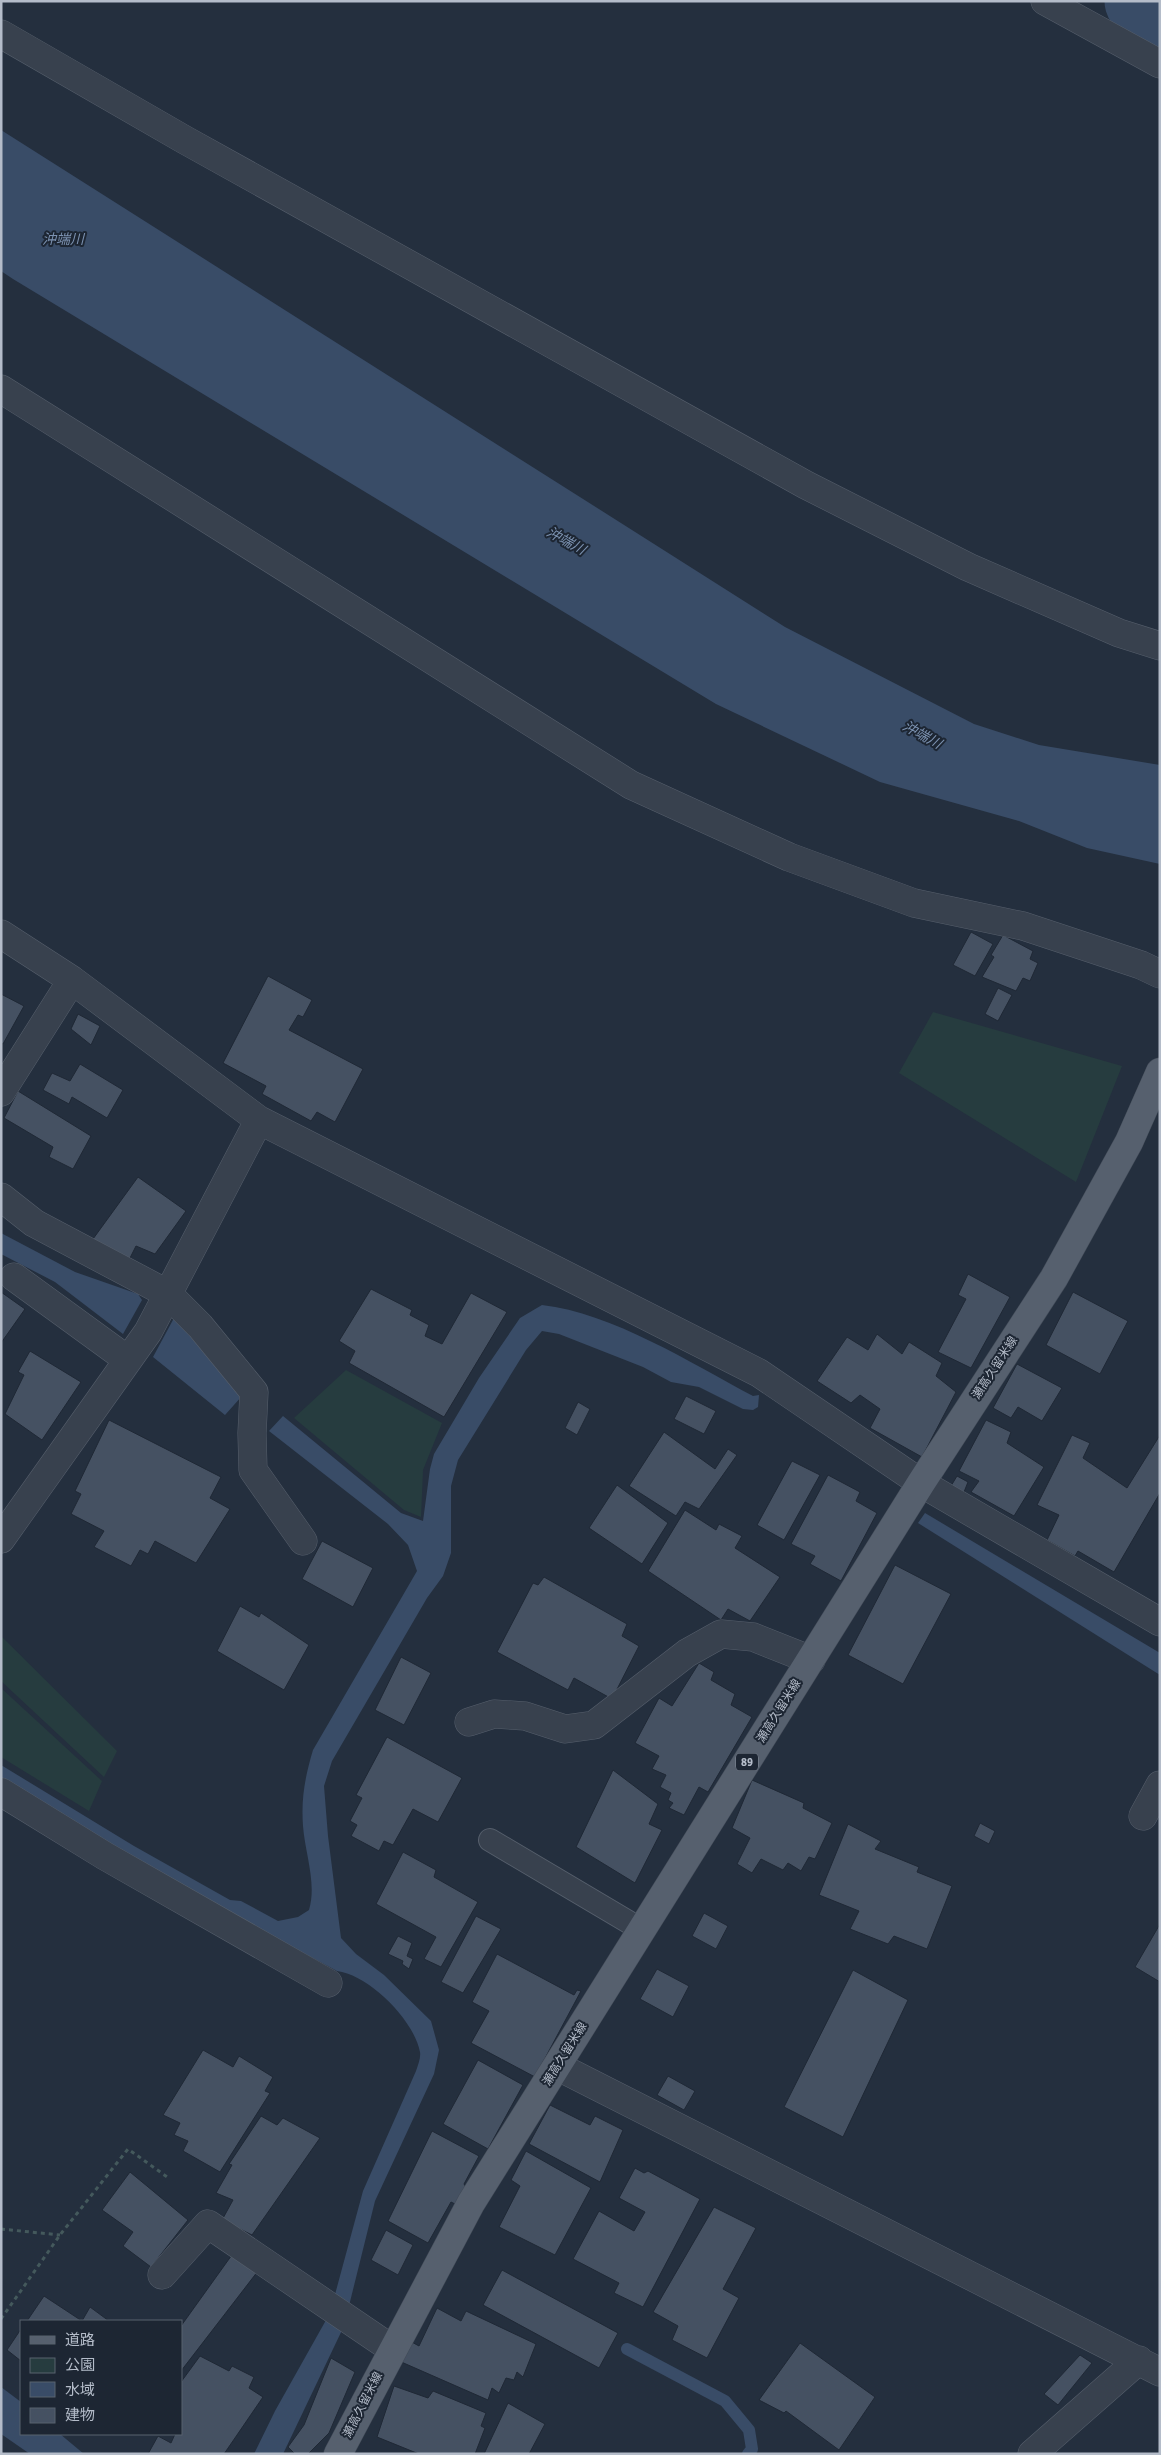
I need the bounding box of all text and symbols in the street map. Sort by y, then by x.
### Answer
water label: 沖端川 [42,231,86,248]
water label: 沖端川 [544,523,590,560]
water label: 沖端川 [900,717,946,754]
street label: 瀬高久留米線 [969,1334,1021,1402]
street label: 瀬高久留米線 [754,1676,804,1746]
road number: 89 [736,1754,758,1770]
street label: 瀬高久留米線 [540,2019,590,2089]
legend [20,2320,182,2435]
text: 道路 [65,2331,95,2349]
text: 公園 [65,2356,95,2374]
street label: 瀬高久留米線 [340,2370,386,2440]
text: 水域 [65,2381,95,2399]
text: 建物 [65,2406,95,2424]

